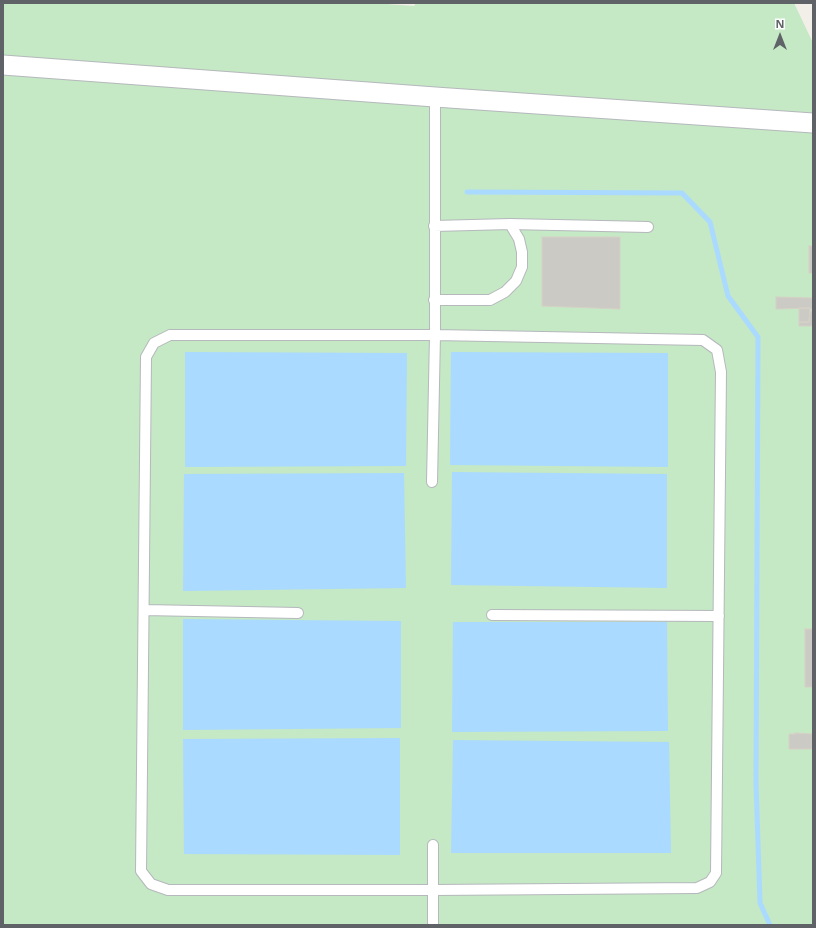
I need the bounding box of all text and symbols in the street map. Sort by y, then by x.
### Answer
north arrow [760,16,800,56]
text: N [776,16,784,31]

